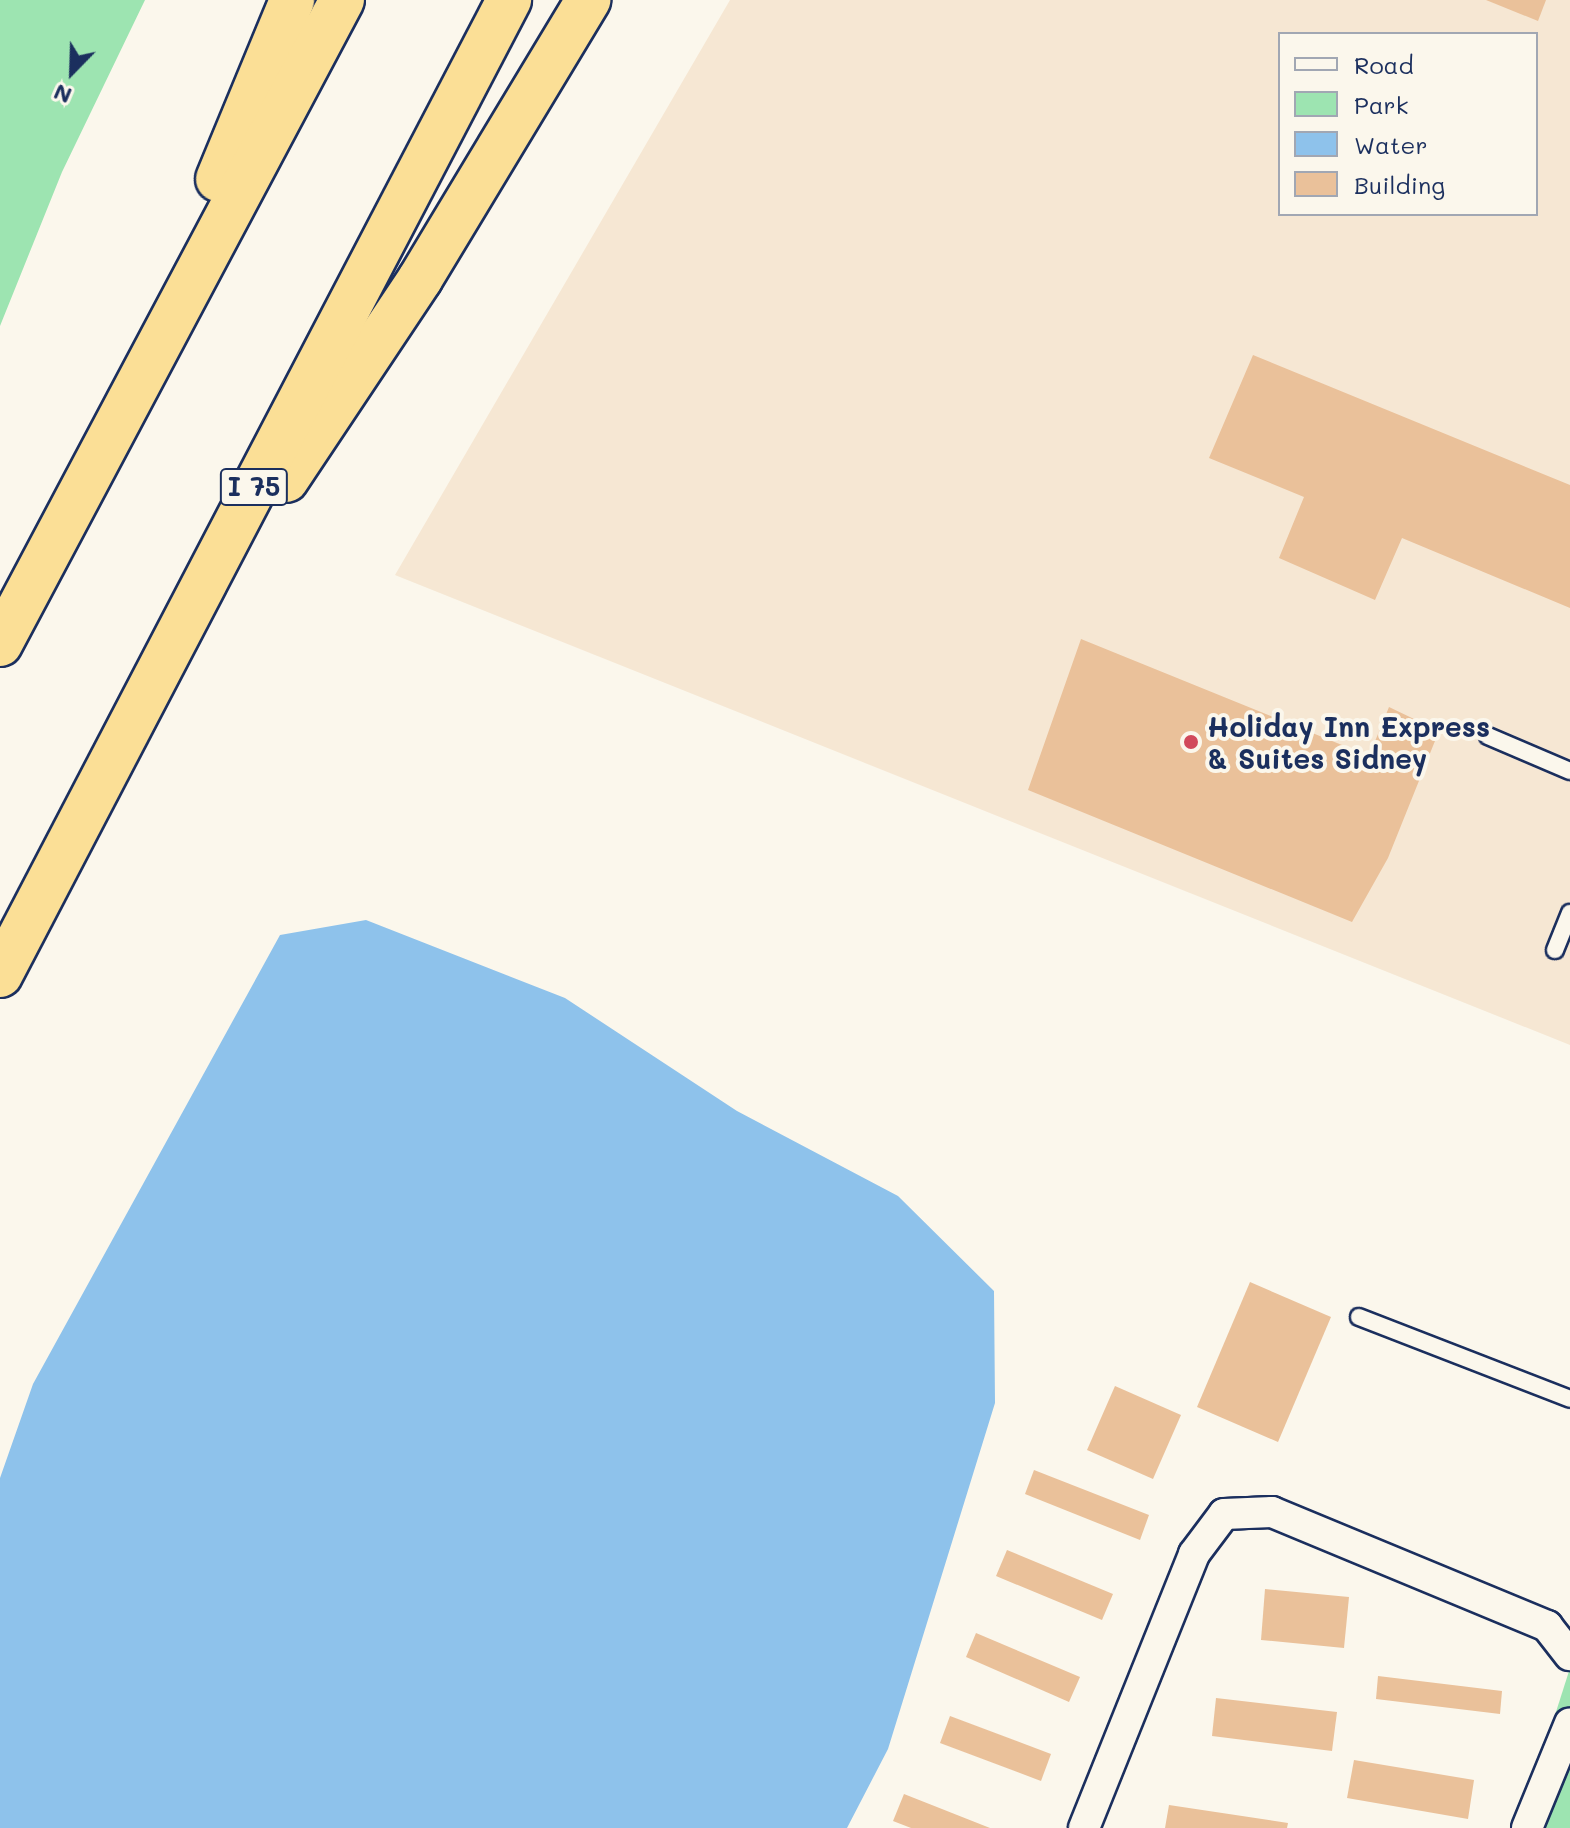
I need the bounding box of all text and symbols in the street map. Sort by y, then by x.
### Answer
north arrow [32,32,112,112]
legend [1278,32,1538,216]
text: Road [1354,49,1414,80]
text: N [49,78,76,111]
text: Park [1354,89,1408,120]
text: Water [1354,129,1428,160]
text: Building [1354,169,1445,200]
road number: I 75 [218,465,290,509]
place label: Holiday Inn Express & Suites Sidney [1207,709,1490,775]
marker: Holiday Inn Express & Suites Sidney [1182,733,1200,751]

